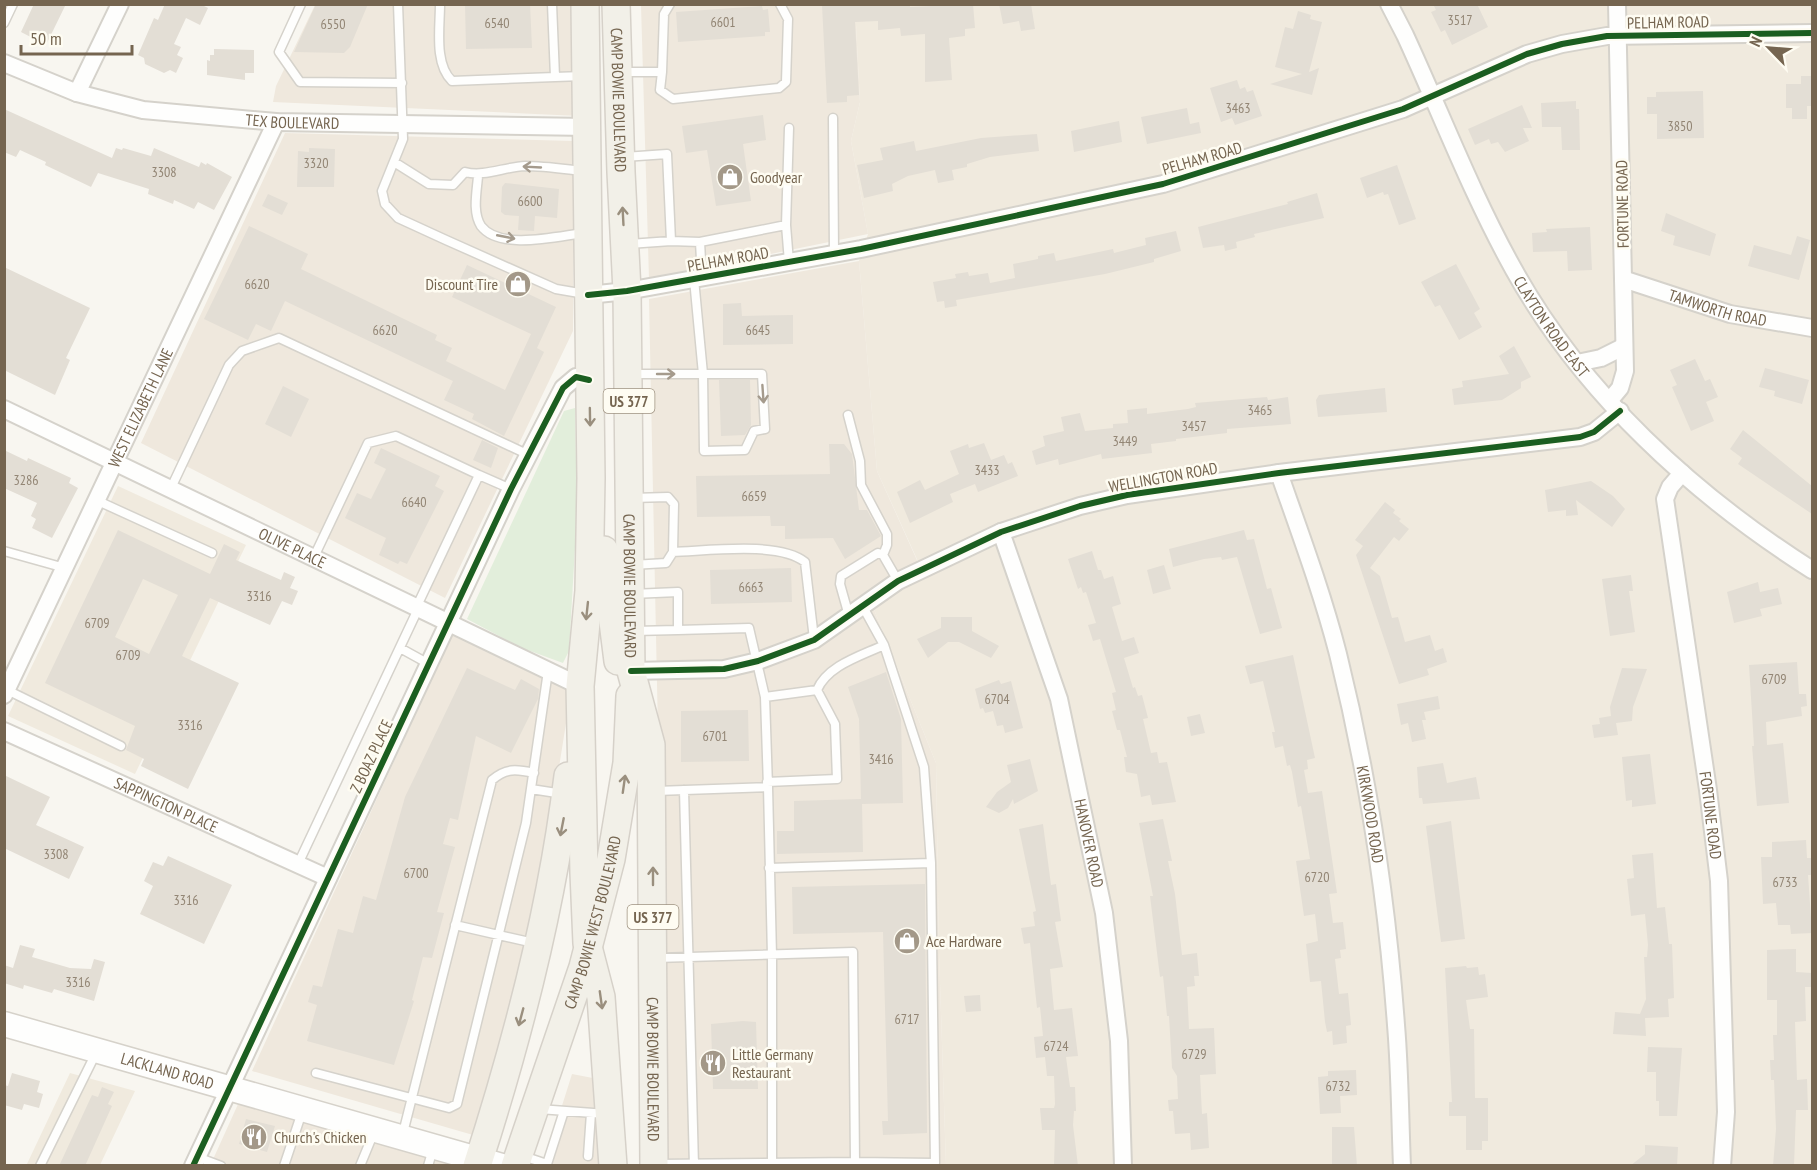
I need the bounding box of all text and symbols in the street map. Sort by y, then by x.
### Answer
house number: 3517 [1447,11,1473,29]
street label: PELHAM ROAD [1627,11,1709,33]
house number: 6601 [710,13,736,31]
house number: 6540 [484,14,510,32]
house number: 6550 [320,15,346,33]
scale bar [21,18,132,56]
north arrow [1739,18,1799,78]
text: 50 m [30,27,62,50]
street label: CAMP BOWIE BOULEVARD [607,28,631,172]
text: N [1745,34,1766,50]
house number: 3463 [1225,99,1251,117]
street label: TEX BOULEVARD [245,109,339,133]
house number: 3850 [1667,117,1693,135]
street label: PELHAM ROAD [1160,137,1244,179]
house number: 3320 [303,154,329,172]
street label: FORTUNE ROAD [1611,160,1633,248]
one-way arrow [523,162,543,173]
shop icon: Goodyear [715,162,745,192]
house number: 3308 [151,163,177,181]
place label: Goodyear [750,167,803,187]
house number: 6600 [517,192,543,210]
one-way arrow [617,206,628,226]
one-way arrow [496,232,515,244]
street label: PELHAM ROAD [686,242,770,276]
shop icon: Discount Tire [503,269,533,299]
street label: CLAYTON ROAD EAST [1510,273,1594,381]
place label: Discount Tire [425,274,498,294]
house number: 6620 [244,275,270,293]
street label: TAMWORTH ROAD [1666,285,1768,330]
house number: 6620 [372,321,398,339]
house number: 6645 [745,321,771,339]
street label: WEST ELIZABETH LANE [104,345,177,471]
one-way arrow [655,368,675,380]
one-way arrow [758,384,769,404]
road number: US 377 [604,389,654,413]
house number: 3465 [1247,401,1273,419]
one-way arrow [584,406,596,426]
house number: 3457 [1181,417,1207,435]
house number: 3449 [1112,432,1138,450]
street label: WELLINGTON ROAD [1107,458,1219,496]
house number: 3433 [974,461,1000,479]
house number: 3286 [13,471,39,489]
house number: 6659 [741,487,767,505]
house number: 6640 [401,493,427,511]
street label: CAMP BOWIE BOULEVARD [619,513,641,658]
street label: OLIVE PLACE [255,523,329,572]
house number: 6663 [738,578,764,596]
house number: 3316 [246,587,272,605]
one-way arrow [581,601,592,621]
house number: 6709 [84,614,110,632]
house number: 6709 [115,646,141,664]
house number: 6709 [1761,670,1787,688]
house number: 6704 [984,690,1010,708]
house number: 3316 [177,716,203,734]
street label: Z BOAZ PLACE [345,716,397,796]
house number: 6701 [702,727,728,745]
house number: 3416 [868,750,894,768]
street label: KIRKWOOD ROAD [1353,764,1388,864]
street label: FORTUNE ROAD [1695,770,1726,860]
street label: SAPPINGTON PLACE [111,772,221,837]
one-way arrow [619,775,630,794]
street label: HANOVER ROAD [1070,797,1108,889]
one-way arrow [556,817,567,836]
street label: CAMP BOWIE WEST BOULEVARD [559,834,625,1012]
house number: 3308 [43,845,69,863]
house number: 6700 [403,864,429,882]
one-way arrow [647,867,659,887]
house number: 6720 [1304,868,1330,886]
house number: 6733 [1772,873,1798,891]
house number: 3316 [173,891,199,909]
road number: US 377 [628,905,678,929]
shop icon: Ace Hardware [892,926,922,956]
place label: Ace Hardware [926,931,1002,951]
house number: 3316 [65,973,91,991]
one-way arrow [596,989,607,1009]
street label: CAMP BOWIE BOULEVARD [643,997,664,1141]
one-way arrow [514,1007,526,1026]
house number: 6717 [894,1010,920,1028]
house number: 6724 [1043,1037,1069,1055]
place label: Little Germany Restaurant [732,1044,813,1082]
house number: 6729 [1181,1045,1207,1063]
street label: LACKLAND ROAD [119,1048,216,1093]
restaurant icon: Little Germany Restaurant [698,1048,728,1078]
house number: 6732 [1325,1077,1351,1095]
restaurant icon: Church's Chicken [239,1122,269,1152]
place label: Church's Chicken [274,1127,367,1147]

